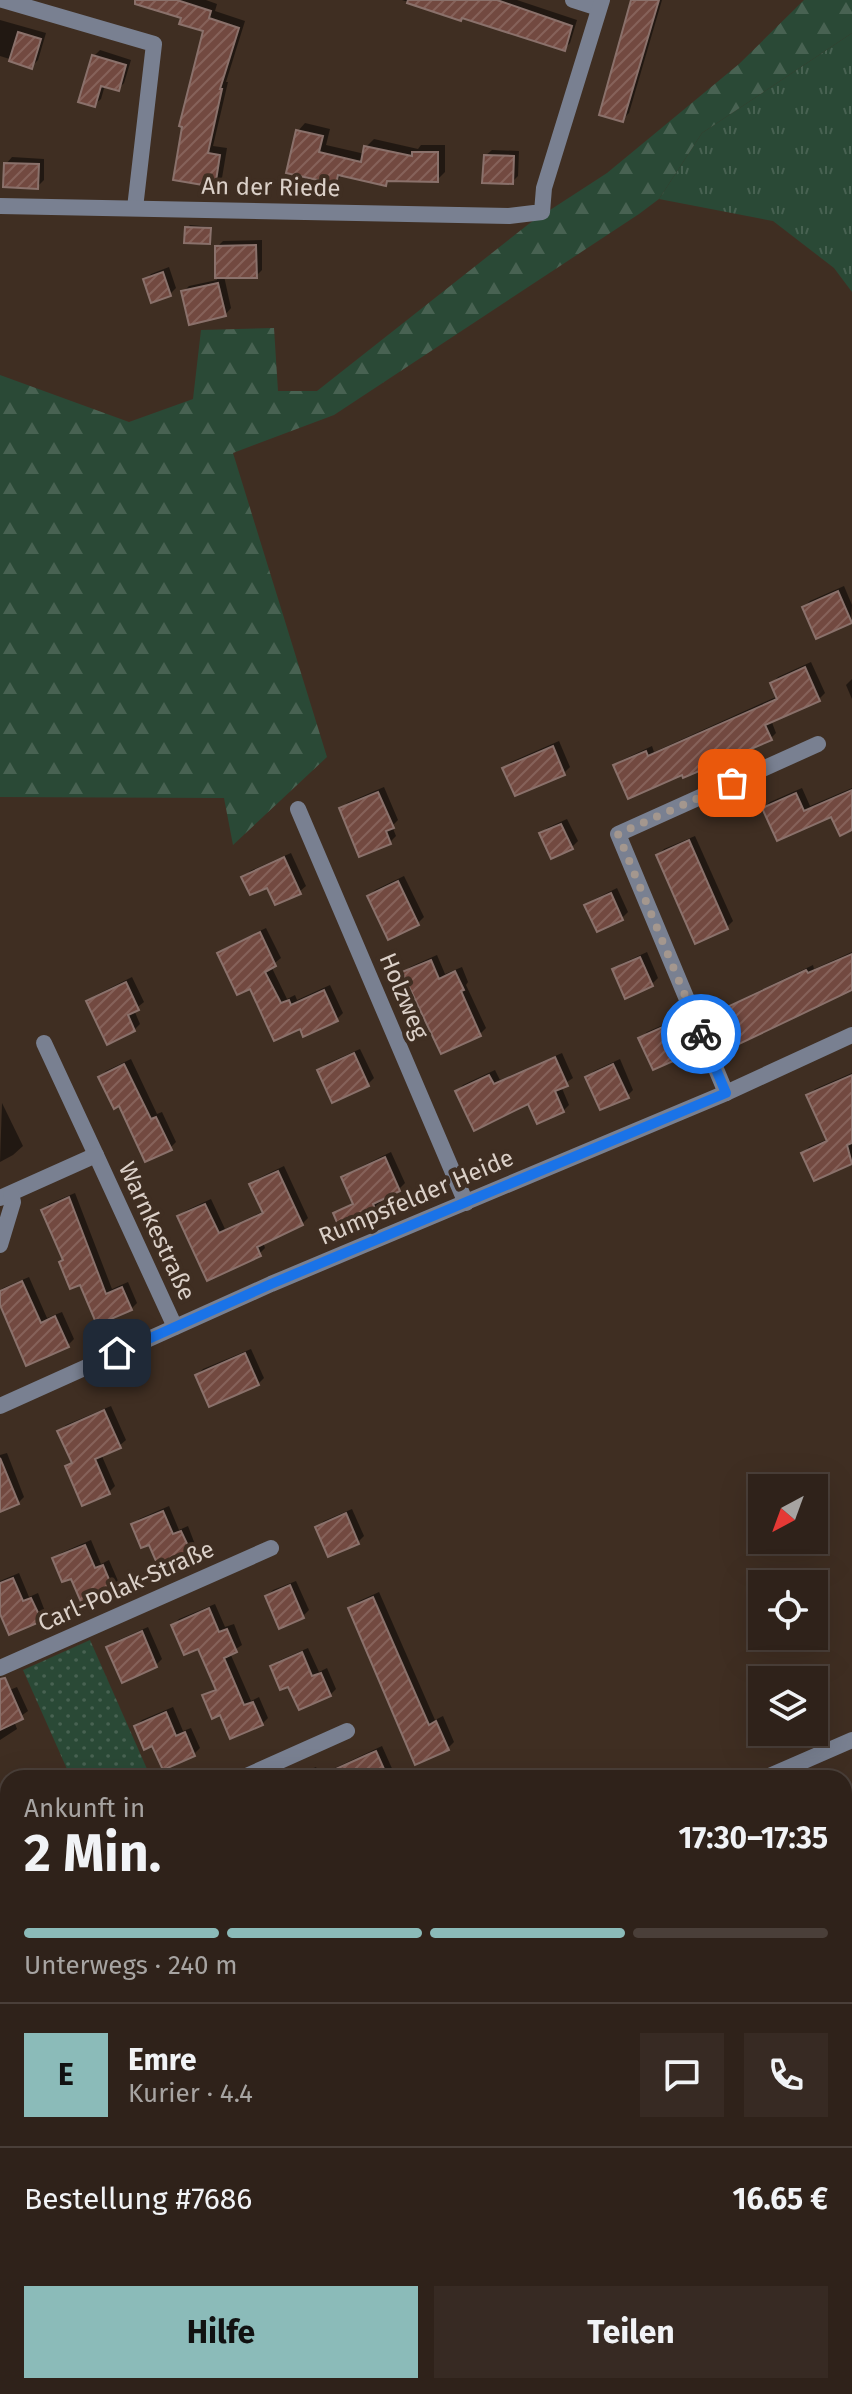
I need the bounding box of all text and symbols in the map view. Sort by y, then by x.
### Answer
street label: An der Riede [201,172,341,202]
pin [698,749,766,817]
icon: bag [710,761,754,805]
street label: Holzweg [373,949,435,1044]
courier [661,994,741,1074]
icon: bike [679,1012,723,1056]
street label: Rumpsfelder Heide [314,1143,518,1251]
street label: Warnkestraße [113,1157,201,1305]
pin [83,1319,151,1387]
icon: home [95,1331,139,1375]
north arrow [748,1474,828,1554]
map controls [748,1474,828,1746]
street label: Carl-Polak-Straße [34,1535,218,1637]
button: locate [748,1570,828,1650]
button: layers [748,1666,828,1746]
text: Ankunft in [24,1793,145,1824]
text: 17:30–17:35 [678,1820,828,1856]
text: 2 Min. [24,1822,161,1885]
text: Unterwegs · 240 m [24,1950,238,1981]
button: chat [640,2033,724,2117]
button: phone [744,2033,828,2117]
text: Emre [128,2042,197,2078]
text: E [58,2057,74,2093]
text: Kurier · 4.4 [128,2078,253,2109]
text: Bestellung #7686 [24,2181,252,2217]
text: 16.65 € [733,2181,828,2217]
button: Hilfe [24,2286,418,2378]
button: Teilen [434,2286,828,2378]

